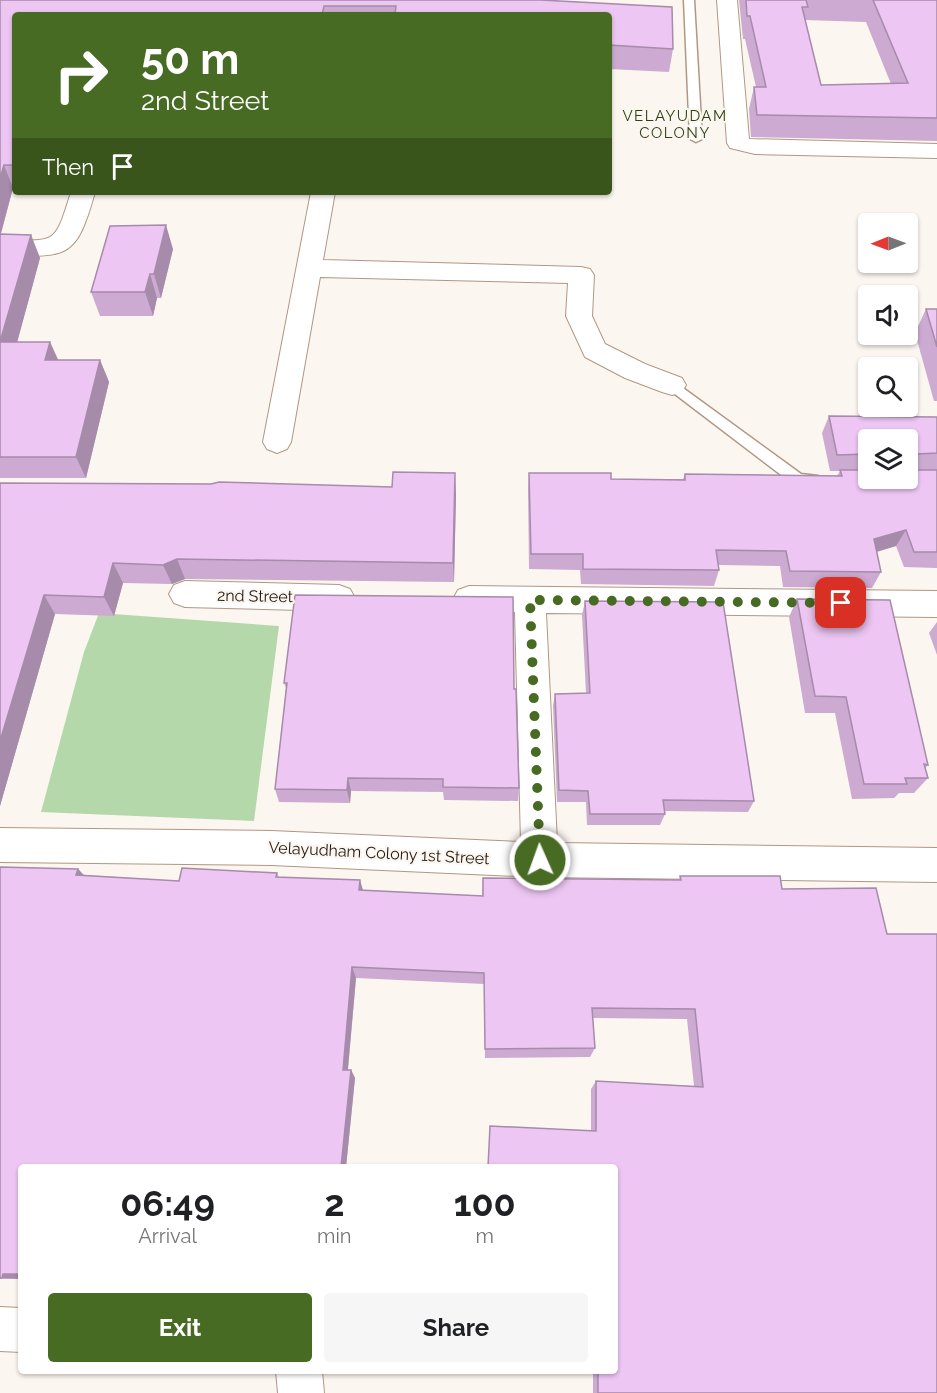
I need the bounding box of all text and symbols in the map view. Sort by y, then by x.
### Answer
text: 50 m [141,35,239,84]
icon: right [42,36,120,114]
text: 2nd Street [141,85,269,116]
district label: VELAYUDAM COLONY [622,107,728,142]
icon: arrive [106,150,139,183]
text: Then [42,154,94,180]
north arrow [858,213,918,273]
map controls [858,213,918,489]
button: sound [858,285,918,345]
button: search [858,357,918,417]
button: layers [858,429,918,489]
pin [815,577,866,628]
street label: 2nd Street [217,586,294,606]
icon: arrive [824,586,857,619]
position arrow [508,828,572,892]
street label: Velayudham Colony 1st Street [268,838,491,868]
text: 06:49 [120,1182,215,1224]
text: 2 [324,1182,344,1224]
text: 100 [454,1182,516,1224]
text: Arrival [138,1224,197,1248]
text: min [317,1224,351,1248]
text: m [476,1224,494,1248]
button: Exit [48,1293,312,1362]
button: Share [324,1293,588,1362]

